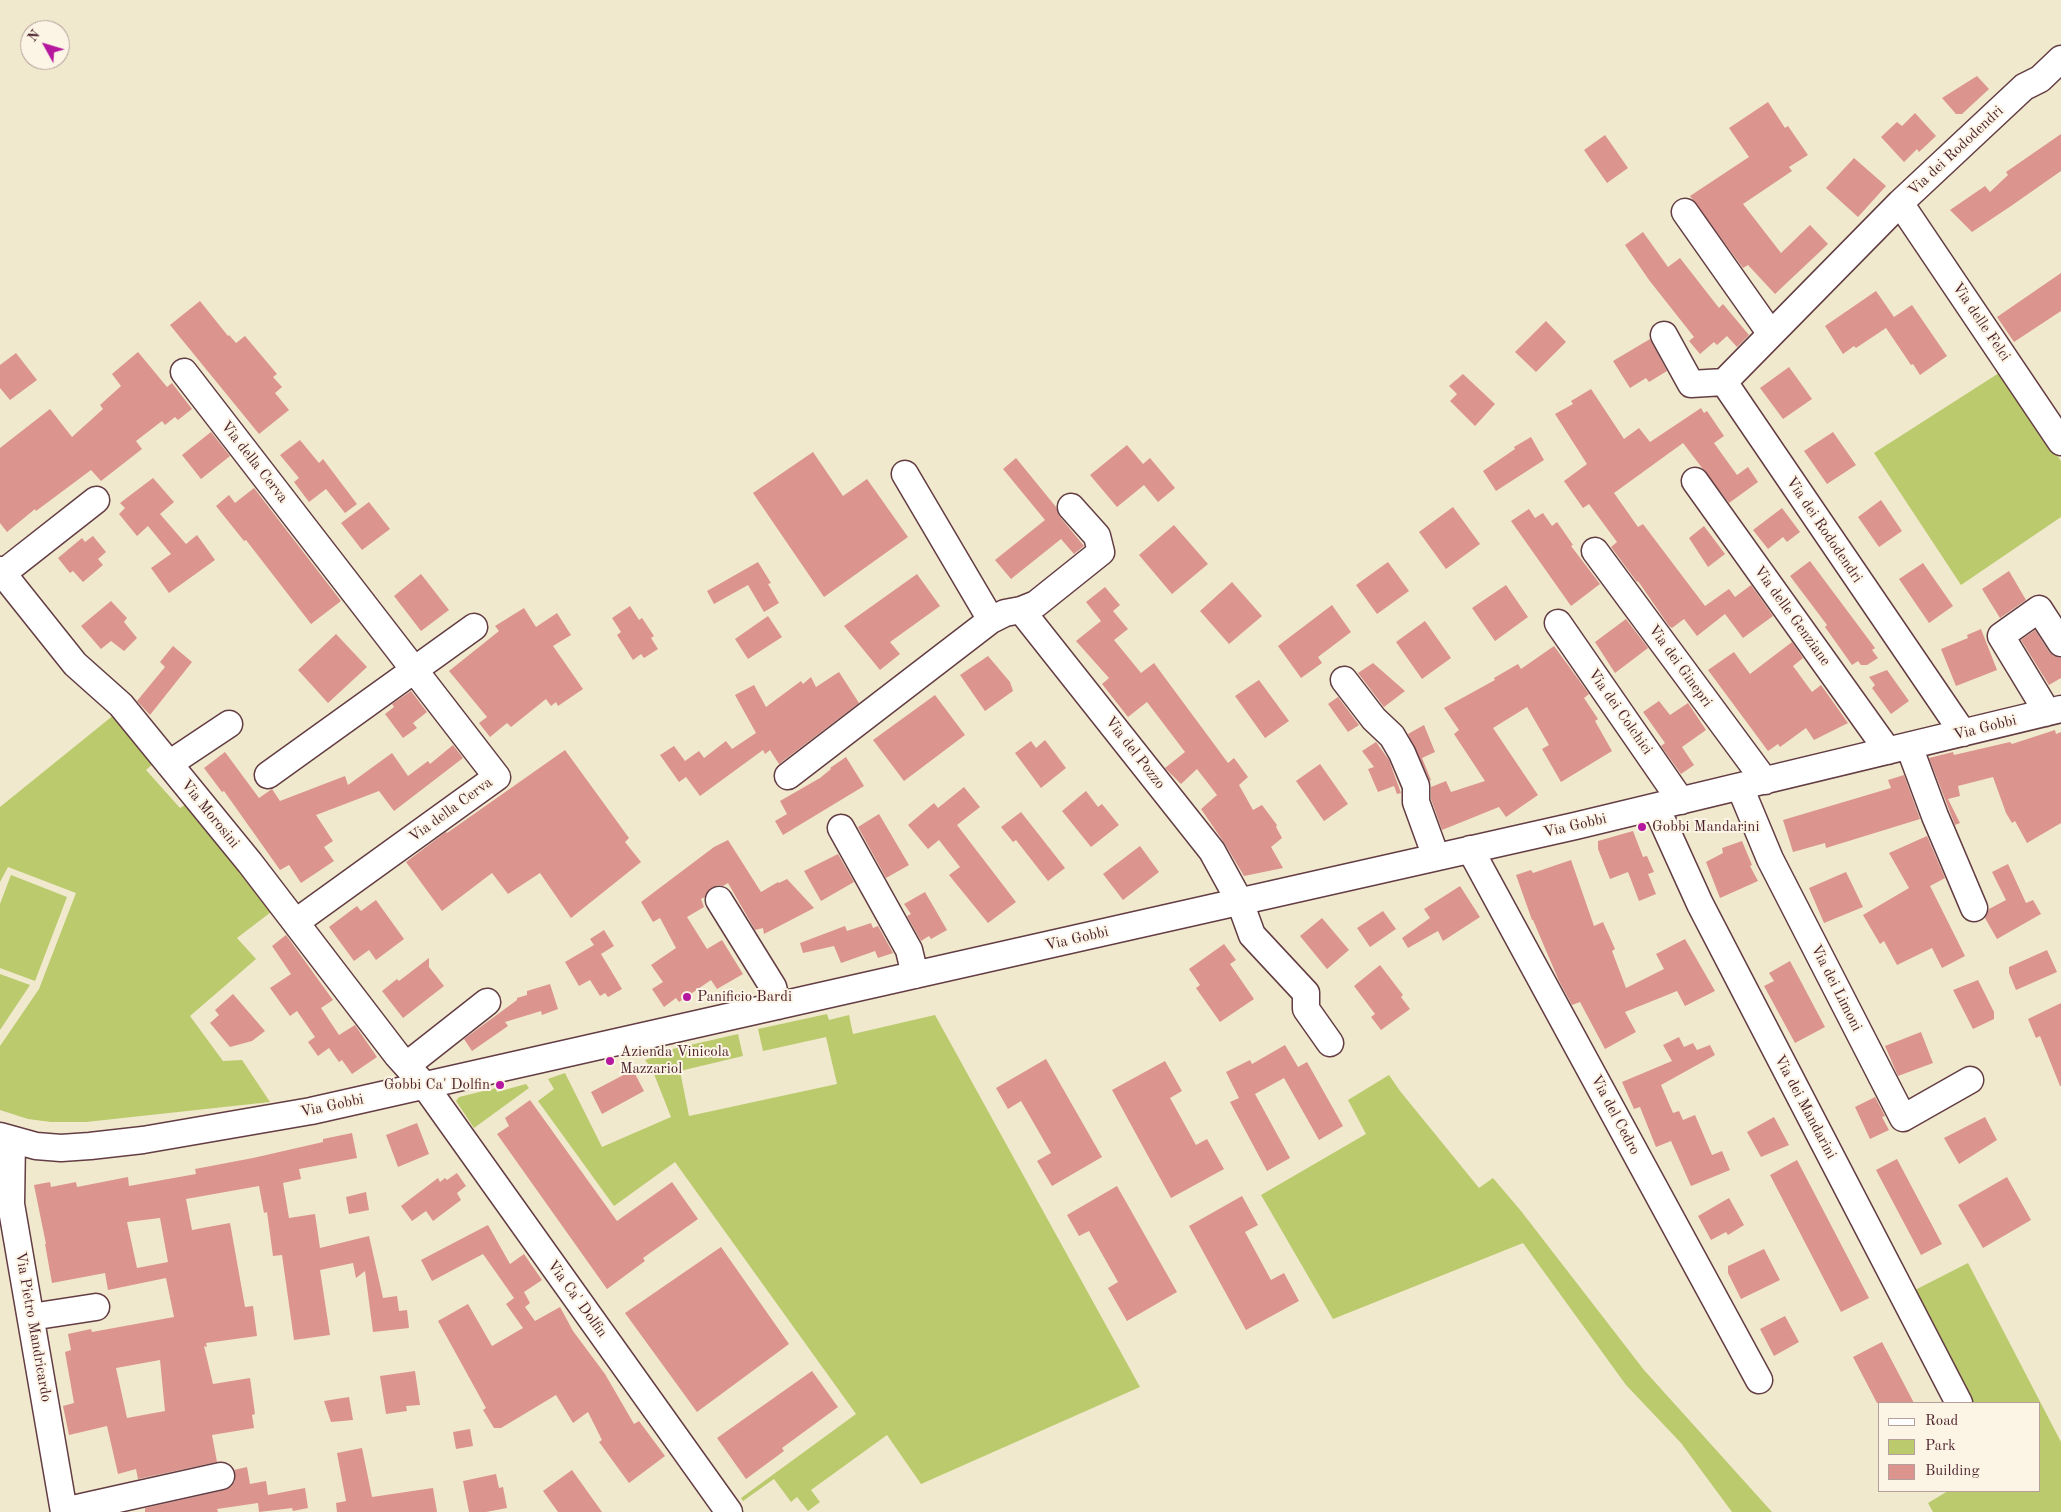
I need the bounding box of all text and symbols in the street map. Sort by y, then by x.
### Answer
north arrow [20,20,70,70]
text: N [25,28,43,45]
street label: Via dei Rododendri [1905,102,2007,200]
street label: Via delle Felci [1948,279,2014,365]
street label: Via della Cerva [216,417,292,507]
street label: Via dei Rododendri [1782,474,1866,586]
street label: Via delle Genziane [1750,562,1834,670]
street label: Via dei Ginepri [1644,621,1716,711]
street label: Via dei Colchici [1584,666,1656,758]
street label: Via Gobbi [1952,711,2018,745]
street label: Via del Pozzo [1101,713,1169,793]
street label: Via della Cerva [406,774,496,846]
street label: Via Morosini [177,776,243,852]
street label: Via Gobbi [1542,810,1608,842]
place label: Gobbi Mandarini [1652,818,1760,836]
marker: Gobbi Mandarini [1636,821,1648,833]
street label: Via Gobbi [1044,923,1110,955]
street label: Via dei Limoni [1806,942,1866,1034]
place label: Panificio Bardi [697,988,792,1006]
marker: Panificio Bardi [681,991,693,1003]
place label: Azienda Vinicola Mazzariol [620,1043,729,1078]
street label: Via dei Mandarini [1770,1052,1840,1162]
marker: Azienda Vinicola Mazzariol [604,1055,616,1067]
street label: Via del Cedro [1586,1072,1644,1158]
place label: Gobbi Ca' Dolfin [384,1076,490,1094]
marker: Gobbi Ca' Dolfin [494,1079,506,1091]
street label: Via Gobbi [299,1091,365,1121]
street label: Via Pietro Mandricardo [11,1250,55,1404]
street label: Via Ca' Dolfin [543,1257,611,1341]
legend [1878,1402,2041,1492]
text: Road [1925,1414,1958,1429]
text: Park [1925,1439,1956,1454]
text: Building [1925,1464,1980,1479]

